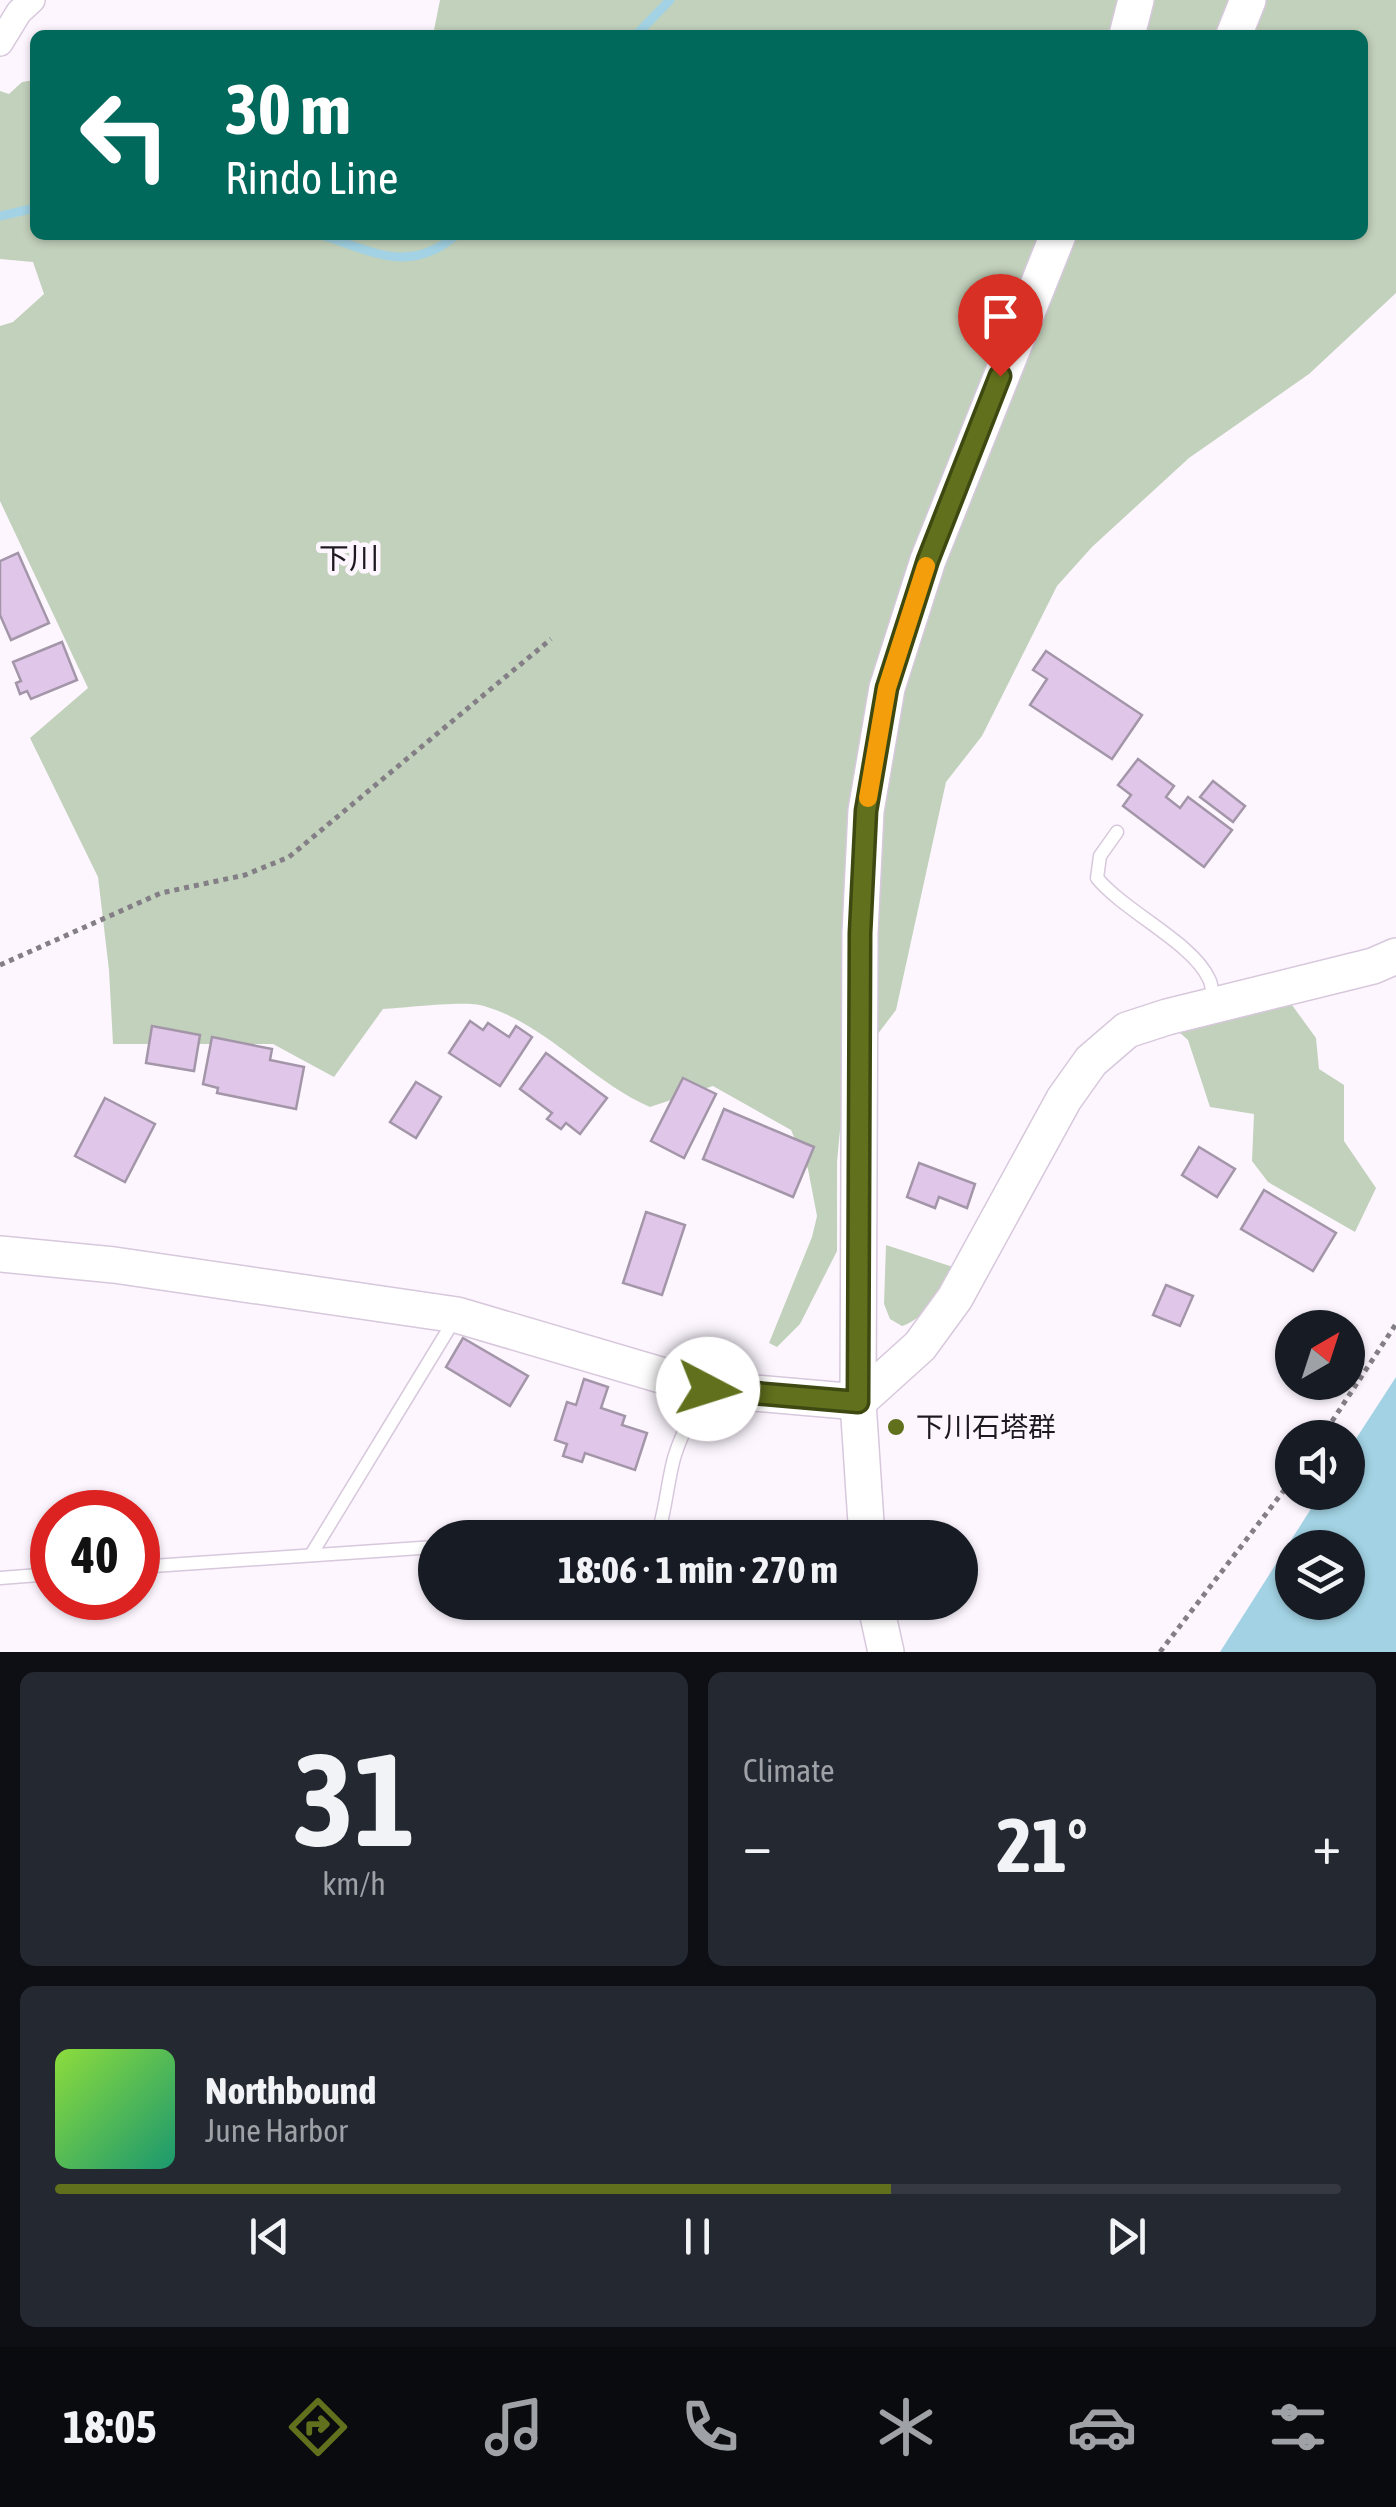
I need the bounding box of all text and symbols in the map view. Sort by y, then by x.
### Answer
text: 30 m [225,69,351,149]
icon: left [60,70,190,200]
text: Rindo Line [225,152,398,204]
pin [958,274,1043,377]
icon: arrive [973,289,1028,344]
district label: 下川 [319,541,379,575]
north arrow [1275,1310,1365,1400]
map controls [1275,1310,1365,1620]
position arrow [656,1337,760,1441]
place label: 下川石塔群 [916,1411,1056,1443]
marker: 下川石塔群 [885,1416,907,1438]
button: sound [1275,1420,1365,1510]
speed limit sign: 40 [30,1490,160,1620]
button: layers [1275,1530,1365,1620]
text: 18:06 · 1 min · 270 m [558,1548,838,1591]
text: 31 [293,1725,415,1874]
text: Climate [743,1752,835,1789]
text: 21° [996,1802,1088,1888]
text: − [743,1813,772,1876]
text: + [1312,1813,1341,1876]
text: km/h [322,1865,386,1902]
text: Northbound [205,2069,376,2112]
text: June Harbor [205,2112,348,2149]
icon: previous [242,2209,297,2264]
icon: pause [670,2209,725,2264]
icon: next [1099,2209,1154,2264]
icon: directions [283,2392,353,2462]
icon: music [479,2392,549,2462]
icon: phone [675,2392,745,2462]
icon: climate [871,2392,941,2462]
icon: car [1067,2392,1137,2462]
icon: filters [1263,2392,1333,2462]
text: 18:05 [63,2401,157,2453]

